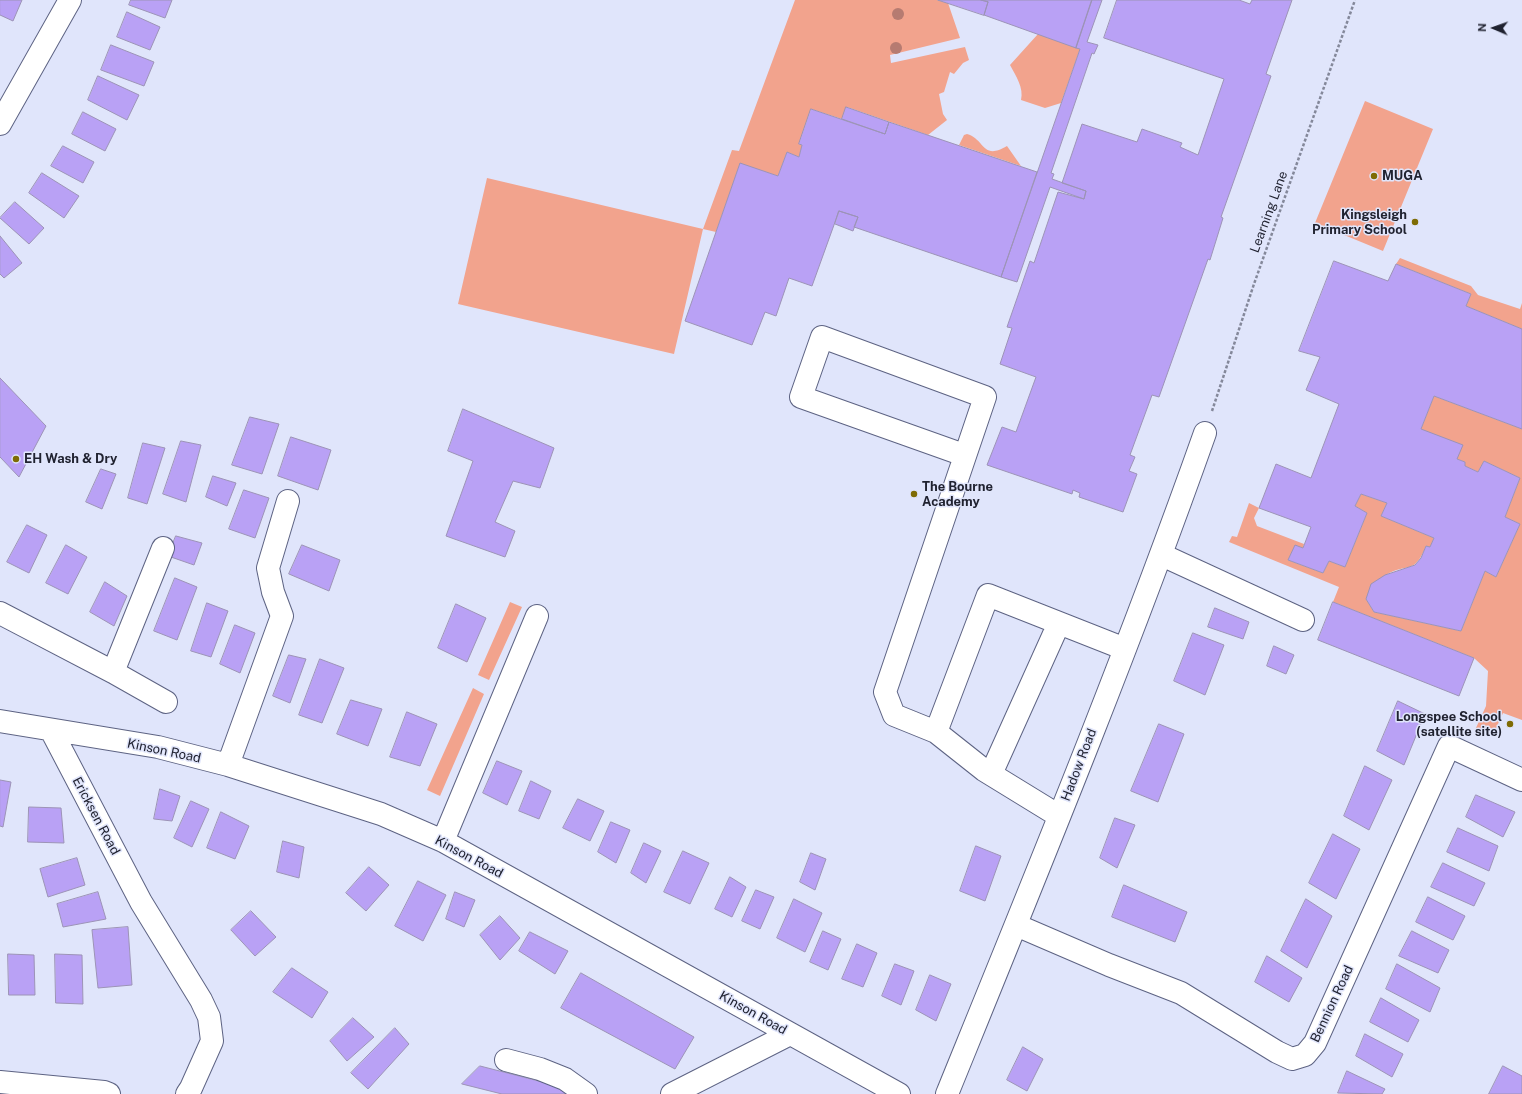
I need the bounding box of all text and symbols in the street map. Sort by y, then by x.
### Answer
north arrow [1474,8,1514,48]
text: N [1476,23,1488,32]
place label: MUGA [1382,168,1423,184]
street label: Learning Lane [1247,169,1291,255]
marker: MUGA [1369,171,1379,181]
place label: Kingsleigh Primary School [1312,207,1407,238]
marker: Kingsleigh Primary School [1410,217,1420,227]
place label: EH Wash & Dry [24,451,117,467]
marker: EH Wash & Dry [11,454,21,464]
place label: The Bourne Academy [922,479,993,510]
marker: The Bourne Academy [909,489,919,499]
place label: Longspee School (satellite site) [1396,709,1502,740]
marker: Longspee School (satellite site) [1505,719,1515,729]
street label: Hadow Road [1058,727,1100,803]
street label: Kinson Road [126,736,202,766]
street label: Ericksen Road [69,774,123,858]
street label: Kinson Road [432,833,506,881]
street label: Bennion Road [1307,963,1357,1045]
street label: Kinson Road [716,988,790,1038]

